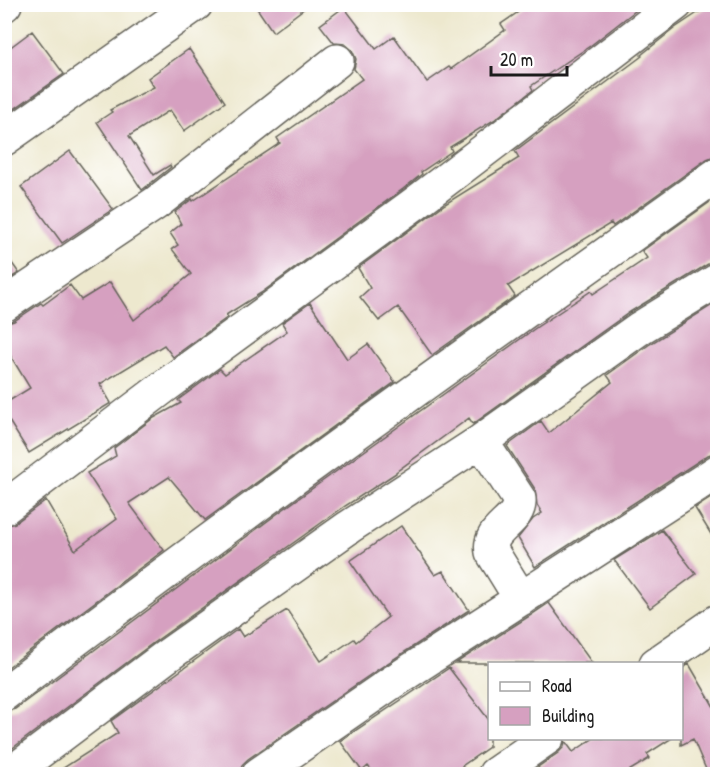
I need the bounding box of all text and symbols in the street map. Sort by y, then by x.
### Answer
scale bar [491,39,568,77]
text: 20 m [500,47,533,72]
legend [488,662,683,740]
text: Road [542,673,572,698]
text: Building [542,703,594,728]

